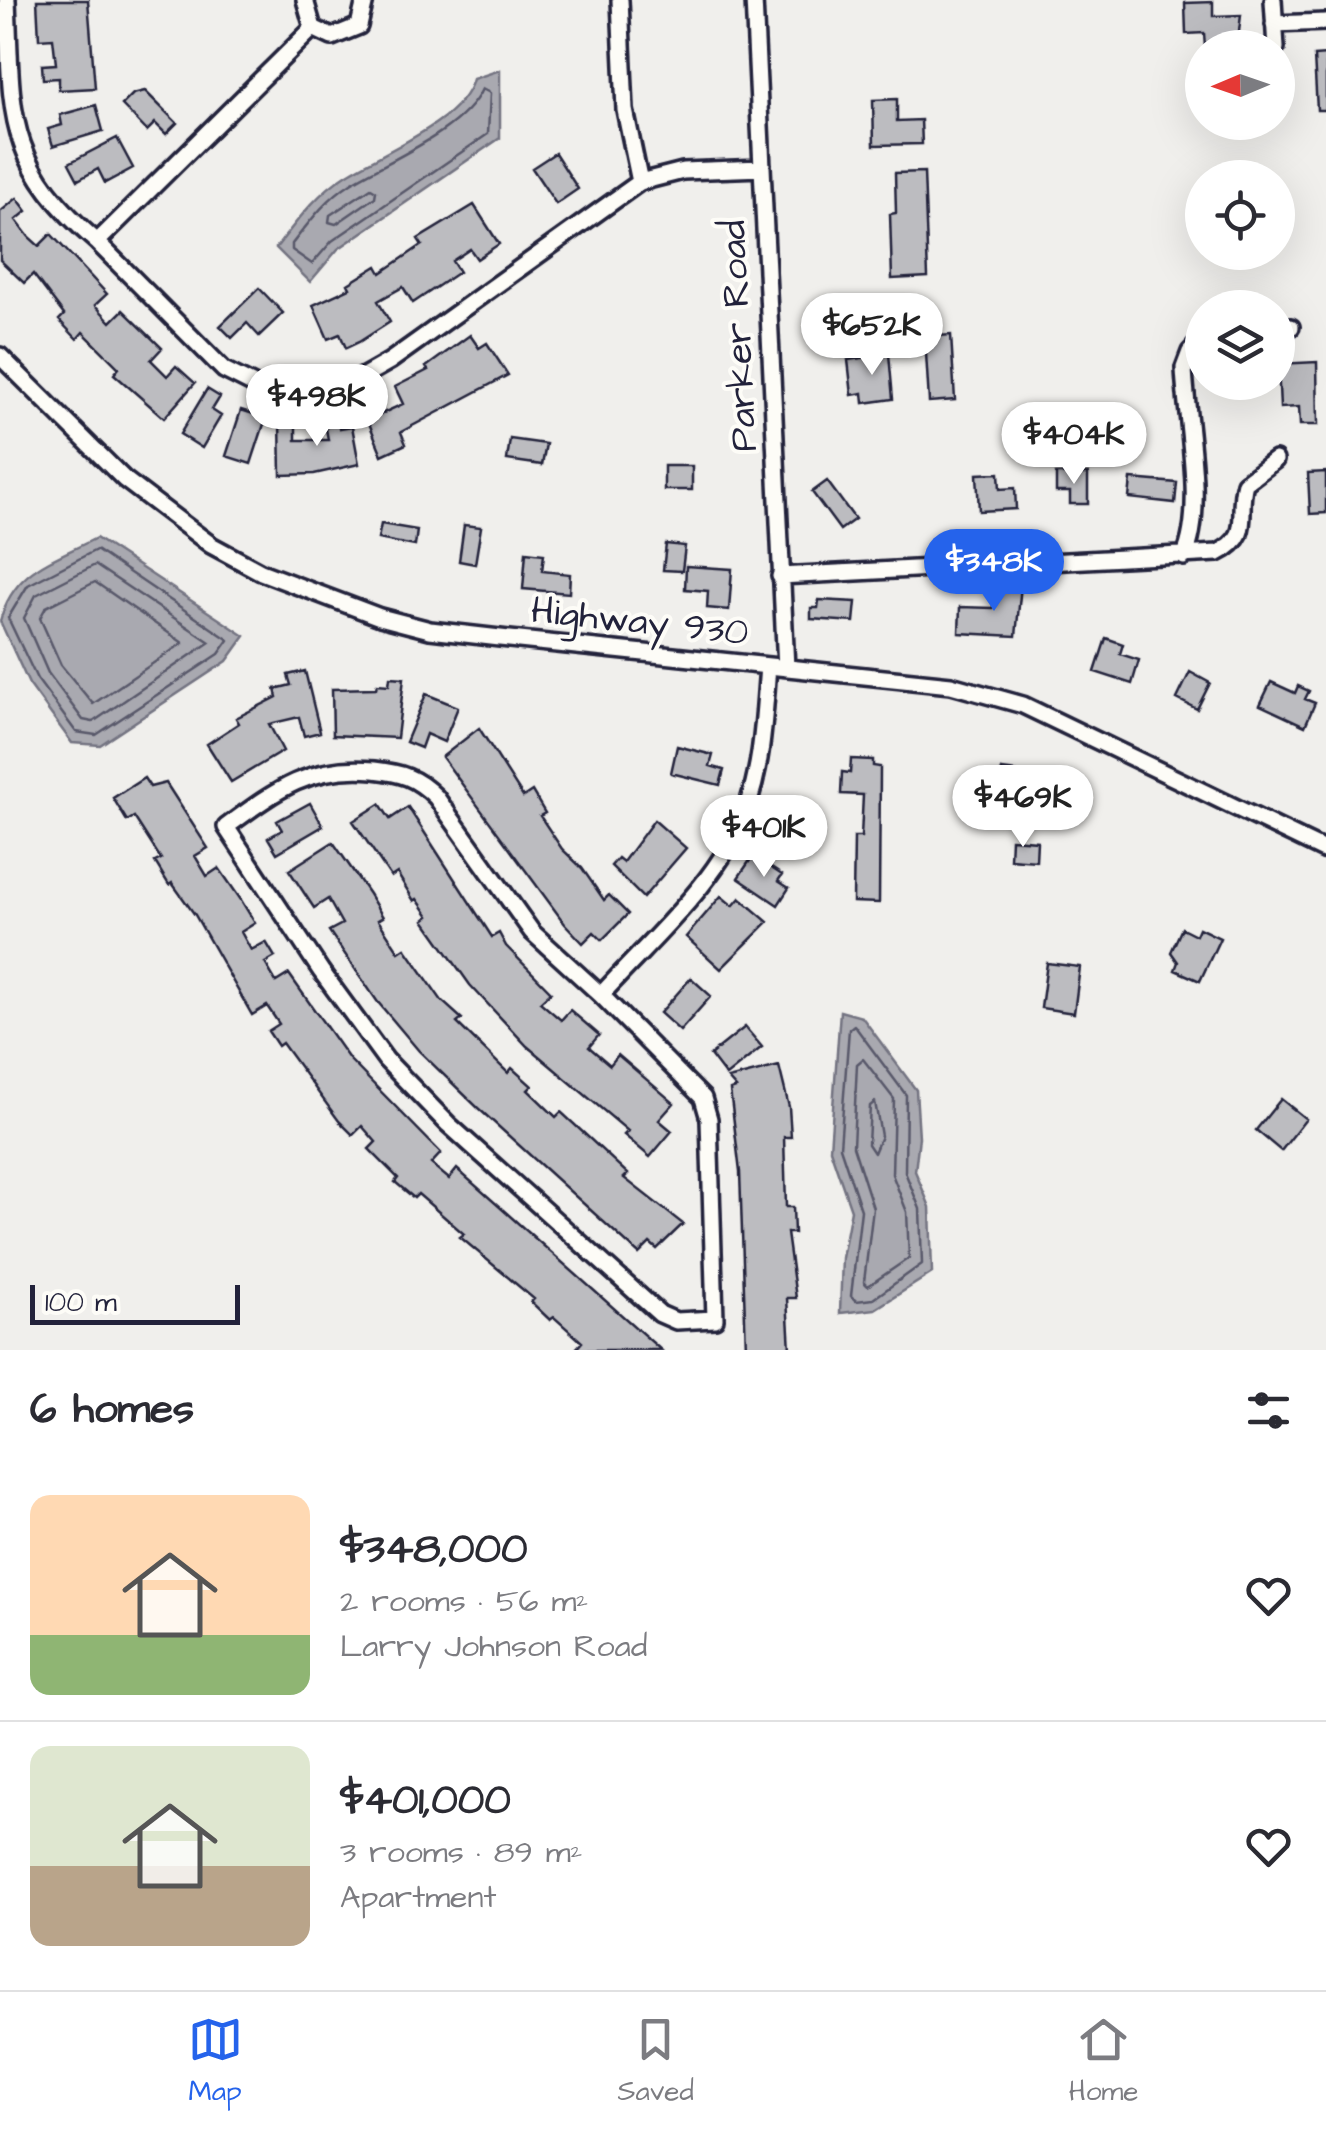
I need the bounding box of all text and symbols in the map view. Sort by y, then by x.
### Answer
north arrow [1185,30,1295,140]
map controls [1185,30,1295,400]
button: locate [1185,160,1295,270]
street label: Parker Road [707,219,771,453]
button: layers [1185,290,1295,400]
pin: $652K [802,293,942,378]
text: $652K [823,303,921,348]
pin: $498K [247,364,387,449]
text: $498K [268,374,366,419]
pin: $404K [1004,402,1144,487]
text: $404K [1024,412,1124,457]
pin: $348K [924,529,1064,614]
text: $348K [946,539,1042,584]
street label: Highway 930 [528,585,751,660]
pin: $469K [953,765,1093,850]
text: $469K [974,775,1072,820]
pin: $401K [694,795,834,880]
text: $401K [722,805,806,850]
scale bar [30,1280,240,1324]
text: 100 m [45,1283,117,1322]
text: 6 homes [30,1381,194,1439]
icon: filters [1241,1383,1296,1438]
text: $348,000 [340,1521,528,1579]
icon: home [110,1535,230,1655]
icon: heart [1241,1568,1296,1623]
text: 2 rooms · 56 m² [340,1579,588,1624]
text: Larry Johnson Road [340,1624,647,1669]
text: $401,000 [340,1772,511,1830]
icon: home [110,1786,230,1906]
icon: heart [1241,1819,1296,1874]
text: 3 rooms · 89 m² [340,1830,583,1875]
text: Apartment [340,1875,496,1920]
tab: Map [188,2012,243,2111]
tab: Saved [618,2012,694,2111]
tab: Home [1069,2012,1138,2111]

